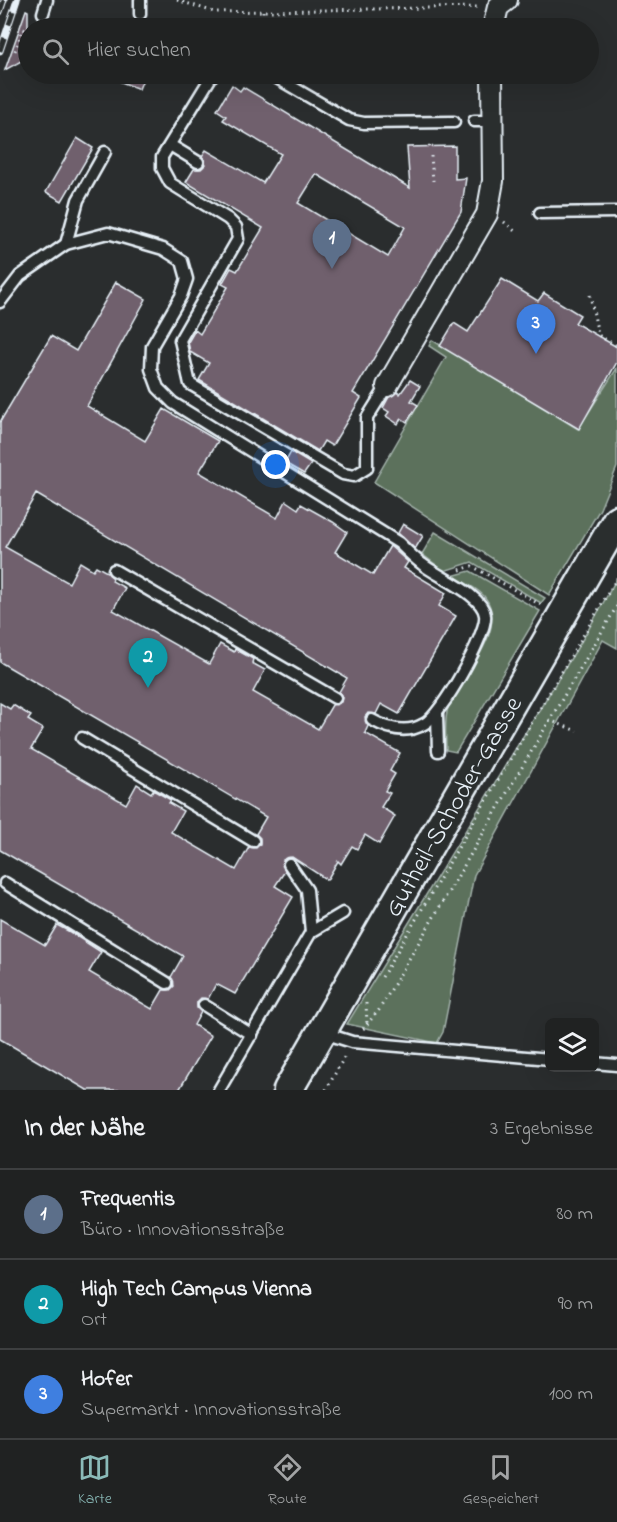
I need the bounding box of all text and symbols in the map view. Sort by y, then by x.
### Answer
search box [18,18,599,84]
icon: search [39,35,72,68]
text: Hier suchen [87,35,191,67]
pin: 1 [312,220,352,269]
pin: 3 [516,304,556,354]
your location [261,450,290,479]
pin: 2 [128,638,168,688]
street label: Gutheil-Schoder-Gasse [376,690,534,925]
map controls [545,1018,599,1072]
button: layers [545,1018,599,1072]
text: In der Nähe [24,1110,145,1148]
text: 3 Ergebnisse [490,1115,593,1144]
text: Frequentis [81,1184,175,1216]
text: 1 [40,1200,47,1229]
text: 80 m [556,1200,593,1229]
text: Büro · Innovationsstraße [81,1216,284,1245]
text: High Tech Campus Vienna [81,1274,312,1306]
text: 2 [39,1290,48,1319]
text: 90 m [558,1290,593,1319]
text: Ort [81,1306,107,1335]
text: Hofer [81,1364,132,1396]
text: 3 [39,1380,48,1409]
text: 100 m [549,1380,593,1409]
text: Supermarkt · Innovationsstraße [81,1396,341,1425]
tab: Karte [78,1451,112,1511]
tab: Route [268,1451,307,1511]
tab: Gespeichert [463,1451,539,1511]

